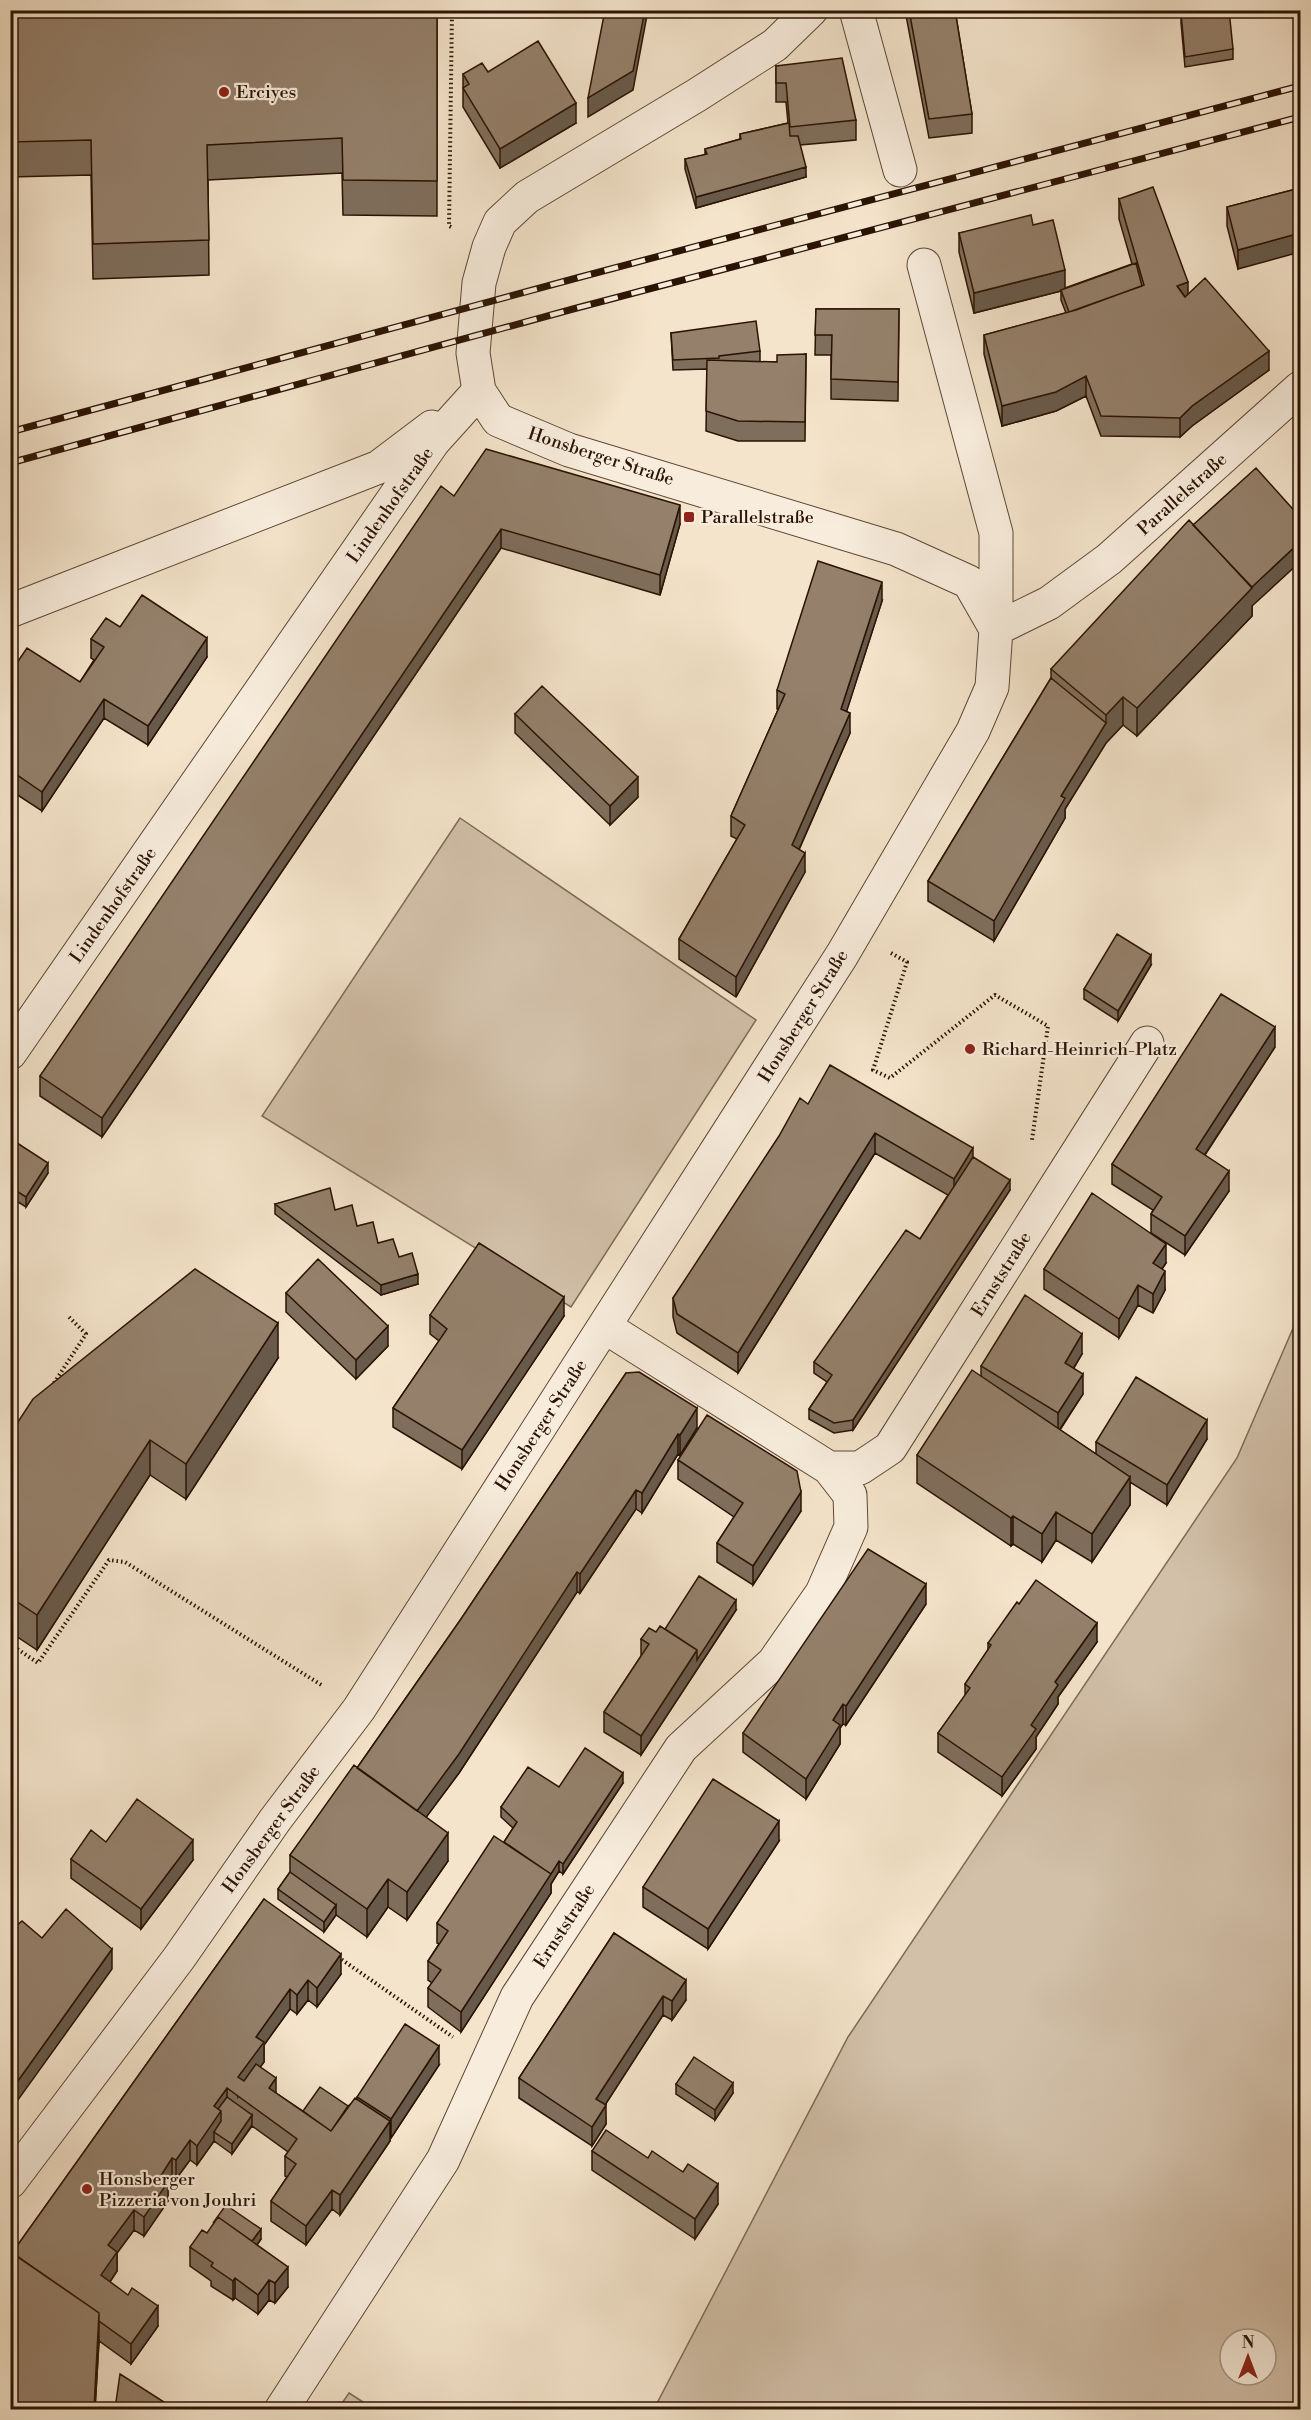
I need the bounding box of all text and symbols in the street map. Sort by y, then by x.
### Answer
place label: Erciyes [236,81,297,104]
marker: Erciyes [217,85,231,99]
street label: Honsberger Straße [525,422,677,491]
street label: Lindenhofstraße [342,443,439,568]
street label: Parallelstraße [1133,448,1232,541]
place label: Parallelstraße [701,506,814,529]
marker: Parallelstraße [682,510,696,524]
street label: Lindenhofstraße [65,843,162,968]
street label: Honsberger Straße [753,946,854,1087]
place label: Richard-Heinrich-Platz [982,1038,1177,1061]
marker: Richard-Heinrich-Platz [963,1042,977,1056]
street label: Ernststraße [966,1227,1037,1321]
street label: Honsberger Straße [490,1355,593,1495]
street label: Honsberger Straße [217,1761,326,1898]
street label: Ernststraße [529,1880,600,1973]
place label: Honsberger Pizzeria von Jouhri [99,2168,257,2212]
marker: Honsberger Pizzeria von Jouhri [80,2182,94,2196]
north arrow [1218,2327,1278,2387]
text: N [1242,2333,1255,2353]

